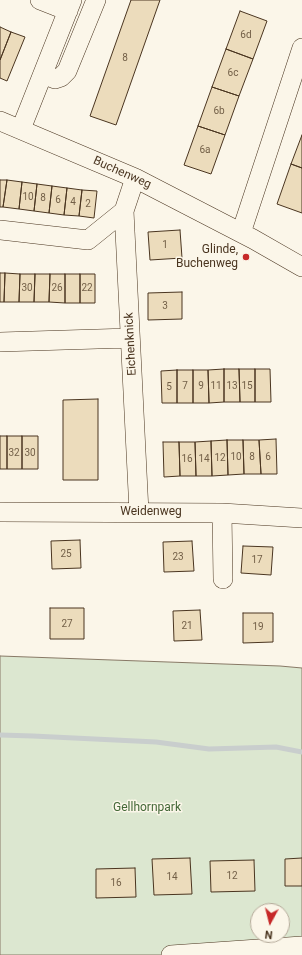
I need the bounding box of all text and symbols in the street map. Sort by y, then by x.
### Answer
house number: 6d [240,29,252,41]
house number: 8 [122,52,128,64]
house number: 6c [228,67,238,79]
house number: 6b [213,105,225,117]
house number: 6a [199,144,211,156]
street label: Buchenweg [91,154,153,192]
house number: 10 [22,191,34,203]
house number: 8 [40,192,46,204]
house number: 6 [55,194,61,206]
house number: 4 [70,196,76,208]
house number: 2 [85,198,91,210]
house number: 1 [162,239,168,251]
place label: Glinde, Buchenweg [176,243,238,271]
marker: Glinde, Buchenweg [241,252,251,262]
house number: 30 [21,282,33,294]
house number: 26 [51,282,63,294]
house number: 22 [81,282,93,294]
house number: 3 [162,300,168,312]
street label: Eichenknick [122,312,140,376]
house number: 7 [182,380,188,392]
house number: 9 [198,380,204,392]
house number: 11 [210,380,222,392]
house number: 13 [226,380,238,392]
house number: 15 [241,380,253,392]
house number: 5 [166,381,172,393]
house number: 32 [8,447,20,459]
house number: 30 [24,447,36,459]
house number: 10 [230,451,242,463]
house number: 8 [249,451,255,463]
house number: 6 [265,451,271,463]
house number: 12 [214,452,226,464]
house number: 16 [181,453,193,465]
house number: 14 [198,453,210,465]
street label: Weidenweg [120,505,182,519]
house number: 25 [60,548,72,560]
house number: 23 [172,551,184,563]
house number: 17 [251,554,263,566]
house number: 27 [61,618,73,630]
house number: 21 [181,620,193,632]
house number: 19 [252,621,264,633]
park label: Gellhornpark [113,801,181,815]
house number: 12 [226,870,238,882]
house number: 14 [166,871,178,883]
house number: 16 [110,877,122,889]
north arrow [250,903,290,943]
text: N [264,927,273,941]

